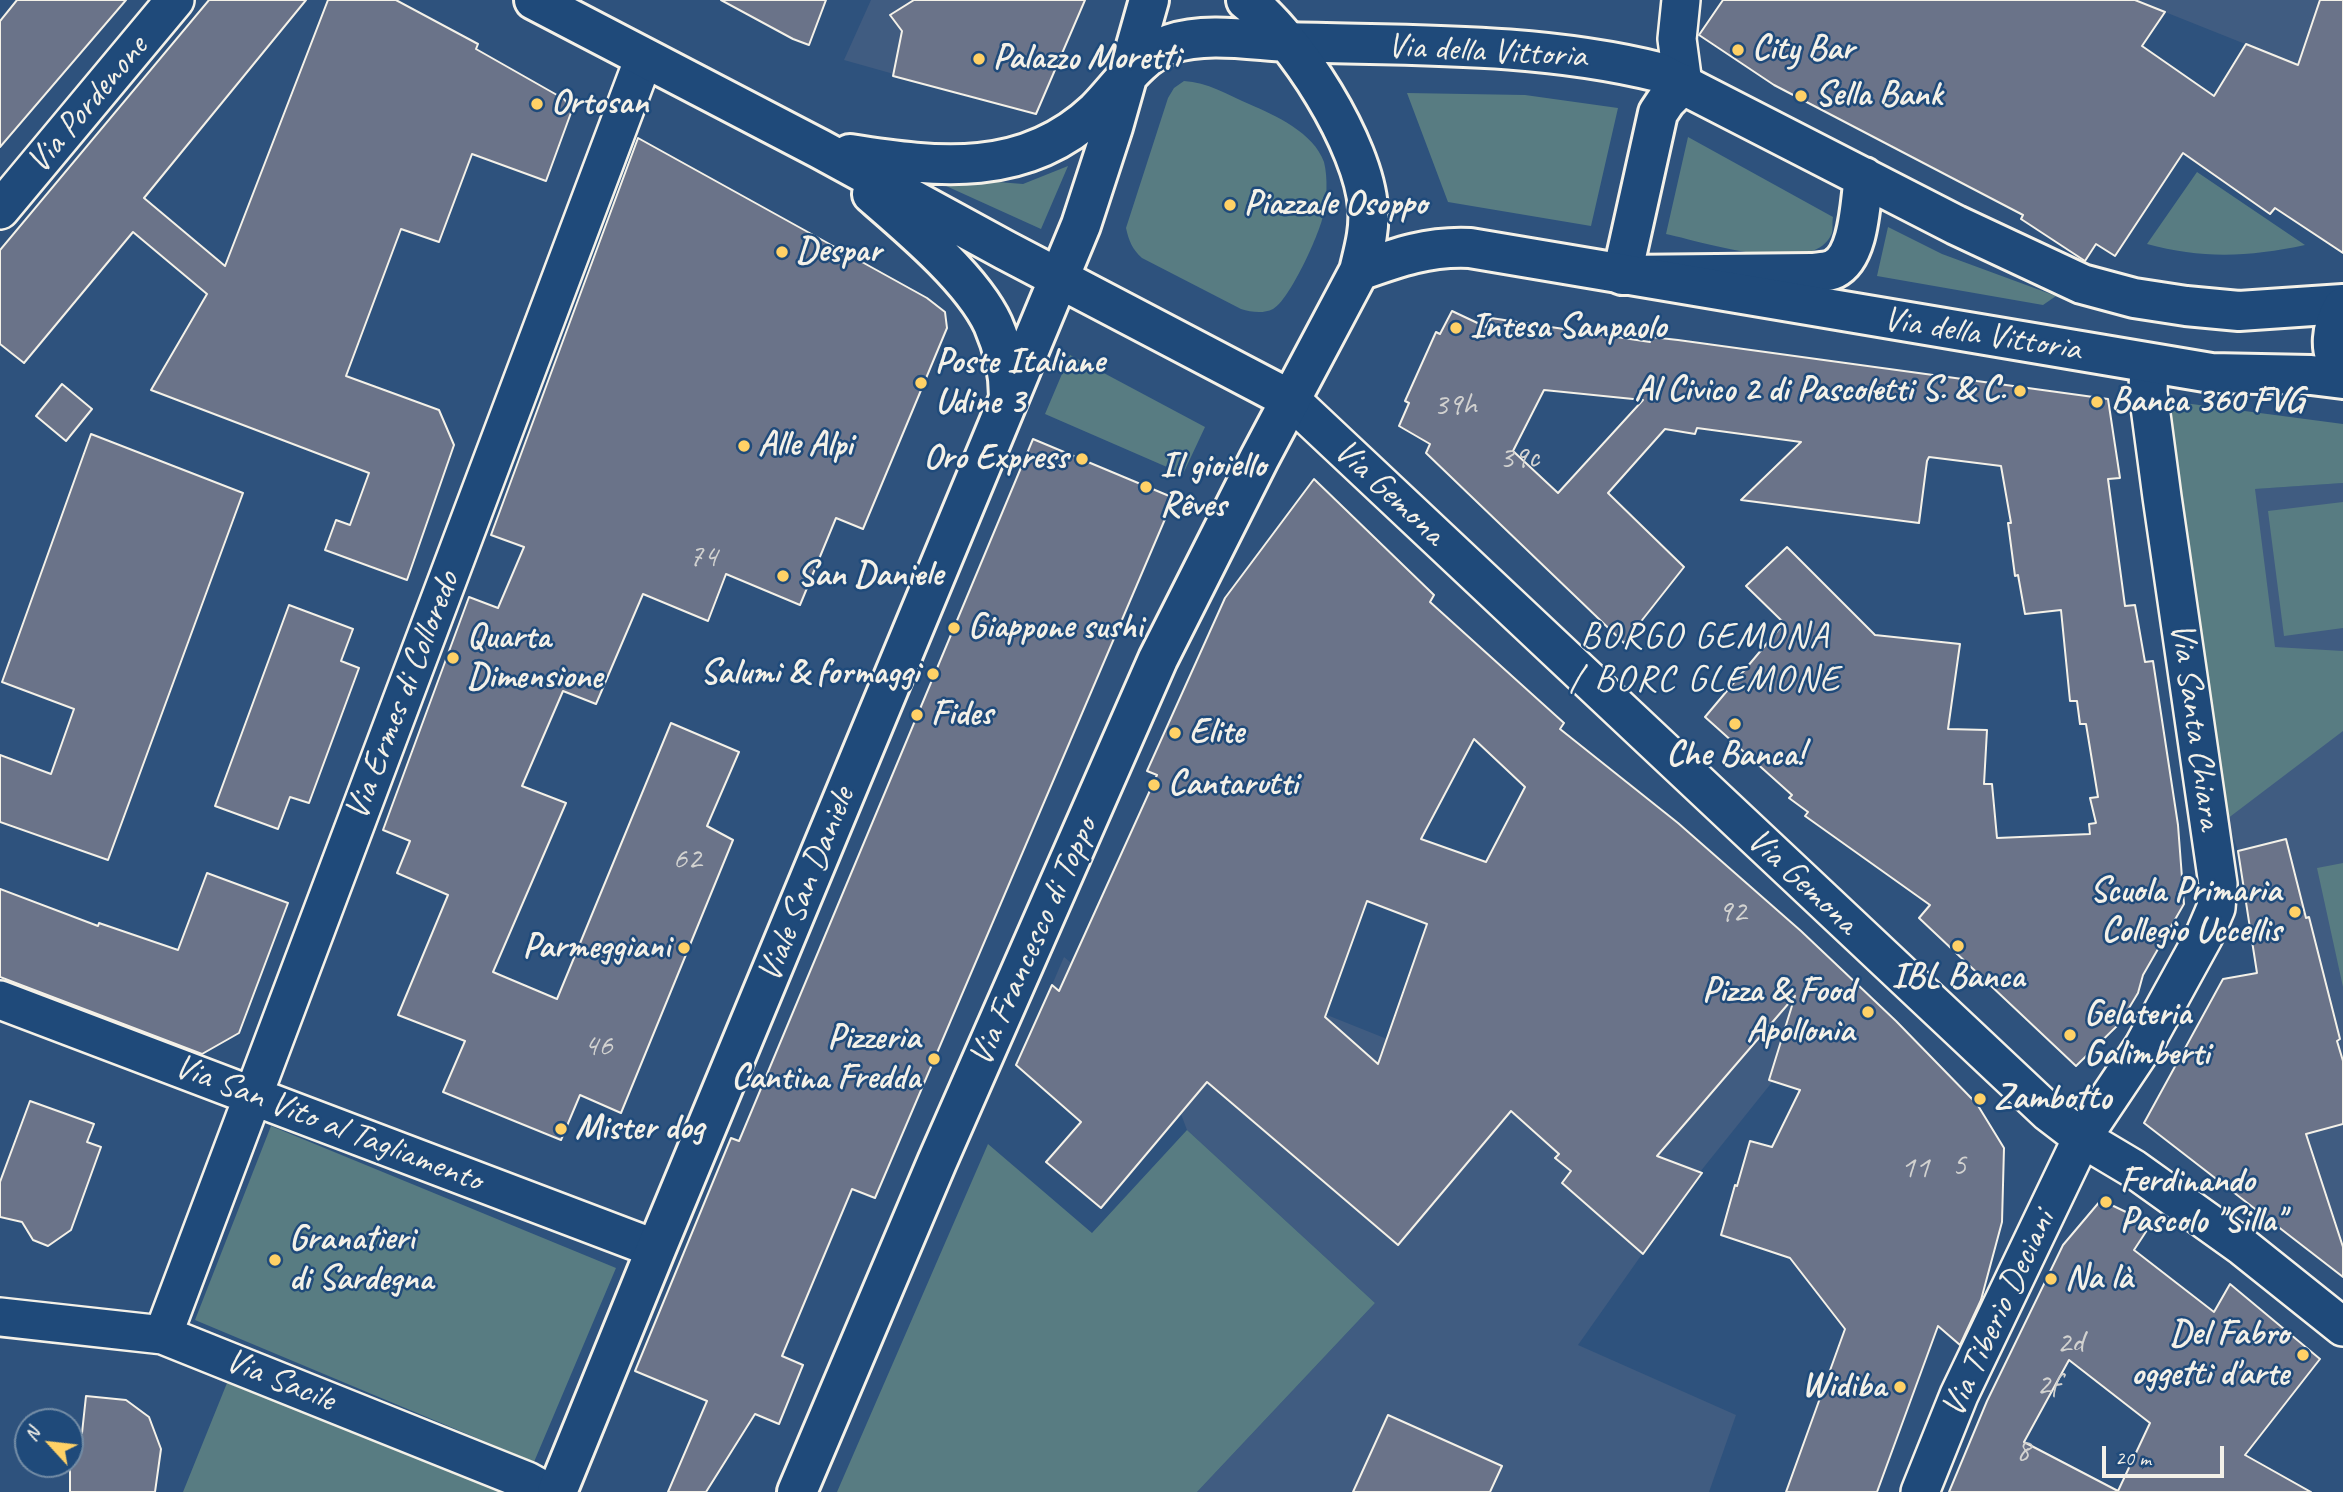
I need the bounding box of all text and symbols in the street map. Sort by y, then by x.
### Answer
street label: Via della Vittoria [1386,26,1588,78]
street label: Via Pordenone [18,28,158,182]
place label: City Bar [1752,29,1854,71]
place label: Palazzo Moretti [993,38,1180,80]
marker: City Bar [1730,42,1746,58]
marker: Palazzo Moretti [971,51,987,67]
place label: Sella Bank [1815,75,1942,117]
place label: Ortosan [551,83,648,125]
marker: Sella Bank [1793,88,1809,104]
marker: Ortosan [529,96,545,112]
place label: Piazzale Osoppo [1244,184,1427,226]
marker: Piazzale Osoppo [1222,197,1238,213]
place label: Despar [796,231,881,273]
marker: Despar [774,244,790,260]
street label: Via della Vittoria [1880,299,2084,371]
place label: Intesa Sanpaolo [1470,307,1666,349]
marker: Intesa Sanpaolo [1448,320,1464,336]
place label: Poste Italiane Udine 3 [935,342,1104,424]
place label: Al Civico 2 di Pascoletti S. & C. [1635,370,2006,412]
marker: Poste Italiane Udine 3 [913,375,929,391]
place label: Banca 360 FVG [2111,381,2303,423]
marker: Al Civico 2 di Pascoletti S. & C. [2012,383,2028,399]
house number: 39h [1433,387,1477,425]
marker: Banca 360 FVG [2089,394,2105,410]
place label: Alle Alpi [758,425,853,467]
street label: Via Gemona [1325,431,1453,555]
marker: Alle Alpi [736,438,752,454]
place label: Oro Express [924,438,1068,480]
house number: 39c [1499,440,1539,478]
place label: Il gioiello Rêves [1160,446,1266,528]
marker: Oro Express [1074,451,1090,467]
marker: Il gioiello Rêves [1138,479,1154,495]
house number: 74 [689,539,717,577]
place label: San Daniele [797,555,943,597]
street label: Via Ermes di Colloredo [336,566,470,826]
marker: San Daniele [775,568,791,584]
place label: Giappone sushi [968,607,1143,649]
district label: BORGO GEMONA / BORC GLEMONE [1571,615,1839,702]
place label: Quarta Dimensione [467,617,602,699]
marker: Giappone sushi [946,620,962,636]
street label: Via Santa Chiara [2160,620,2230,832]
marker: Quarta Dimensione [445,650,461,666]
place label: Salumi & formaggi [700,653,919,695]
marker: Salumi & formaggi [925,666,941,682]
place label: Fides [931,694,993,736]
marker: Fides [909,707,925,723]
place label: Elite [1189,712,1244,754]
marker: Che Banca! [1727,716,1743,732]
marker: Elite [1167,725,1183,741]
place label: Che Banca! [1666,735,1804,777]
place label: Cantarutti [1168,764,1298,806]
marker: Cantarutti [1146,777,1162,793]
street label: Viale San Daniele [749,782,865,988]
street label: Via Francesco di Toppo [960,811,1108,1073]
street label: Via Gemona [1738,820,1866,944]
house number: 62 [673,841,701,879]
place label: Scuola Primaria Collegio Uccellis [2090,871,2281,953]
house number: 92 [1718,894,1746,932]
marker: Scuola Primaria Collegio Uccellis [2287,904,2303,920]
place label: Parmeggiani [523,927,670,969]
marker: IBL Banca [1950,938,1966,954]
marker: Parmeggiani [676,940,692,956]
place label: IBL Banca [1892,957,2024,999]
place label: Pizza & Food Apollonia [1702,971,1854,1053]
place label: Gelateria Galimberti [2084,994,2210,1076]
marker: Pizza & Food Apollonia [1860,1004,1876,1020]
place label: Pizzeria Cantina Fredda [731,1018,920,1100]
marker: Gelateria Galimberti [2062,1027,2078,1043]
house number: 46 [584,1028,612,1066]
street label: Via San Vito al Tagliamento [168,1046,488,1202]
marker: Pizzeria Cantina Fredda [926,1051,942,1067]
place label: Zambotto [1994,1078,2111,1120]
marker: Zambotto [1972,1091,1988,1107]
place label: Mister dog [575,1108,704,1150]
marker: Mister dog [553,1121,569,1137]
house number: 5 [1952,1147,1966,1185]
house number: 11 [1901,1150,1929,1188]
place label: Ferdinando Pascolo "Silla" [2120,1161,2284,1243]
marker: Ferdinando Pascolo "Silla" [2098,1194,2114,1210]
street label: Via Tiberio Deciani [1933,1204,2065,1424]
place label: Granatieri di Sardegna [289,1219,433,1301]
marker: Granatieri di Sardegna [267,1252,283,1268]
place label: Na là [2065,1258,2132,1300]
marker: Na là [2043,1271,2059,1287]
place label: Del Fabro oggetti d'arte [2131,1314,2289,1396]
house number: 2d [2057,1325,2083,1363]
street label: Via Sacile [219,1340,341,1422]
marker: Del Fabro oggetti d'arte [2295,1347,2311,1363]
place label: Widiba [1802,1366,1886,1408]
house number: 2f [2036,1367,2060,1405]
marker: Widiba [1892,1379,1908,1395]
north arrow [14,1408,84,1478]
text: N [19,1424,45,1445]
scale bar [2105,1432,2228,1476]
house number: 8 [2016,1433,2030,1471]
text: 20 m [2115,1445,2151,1471]

